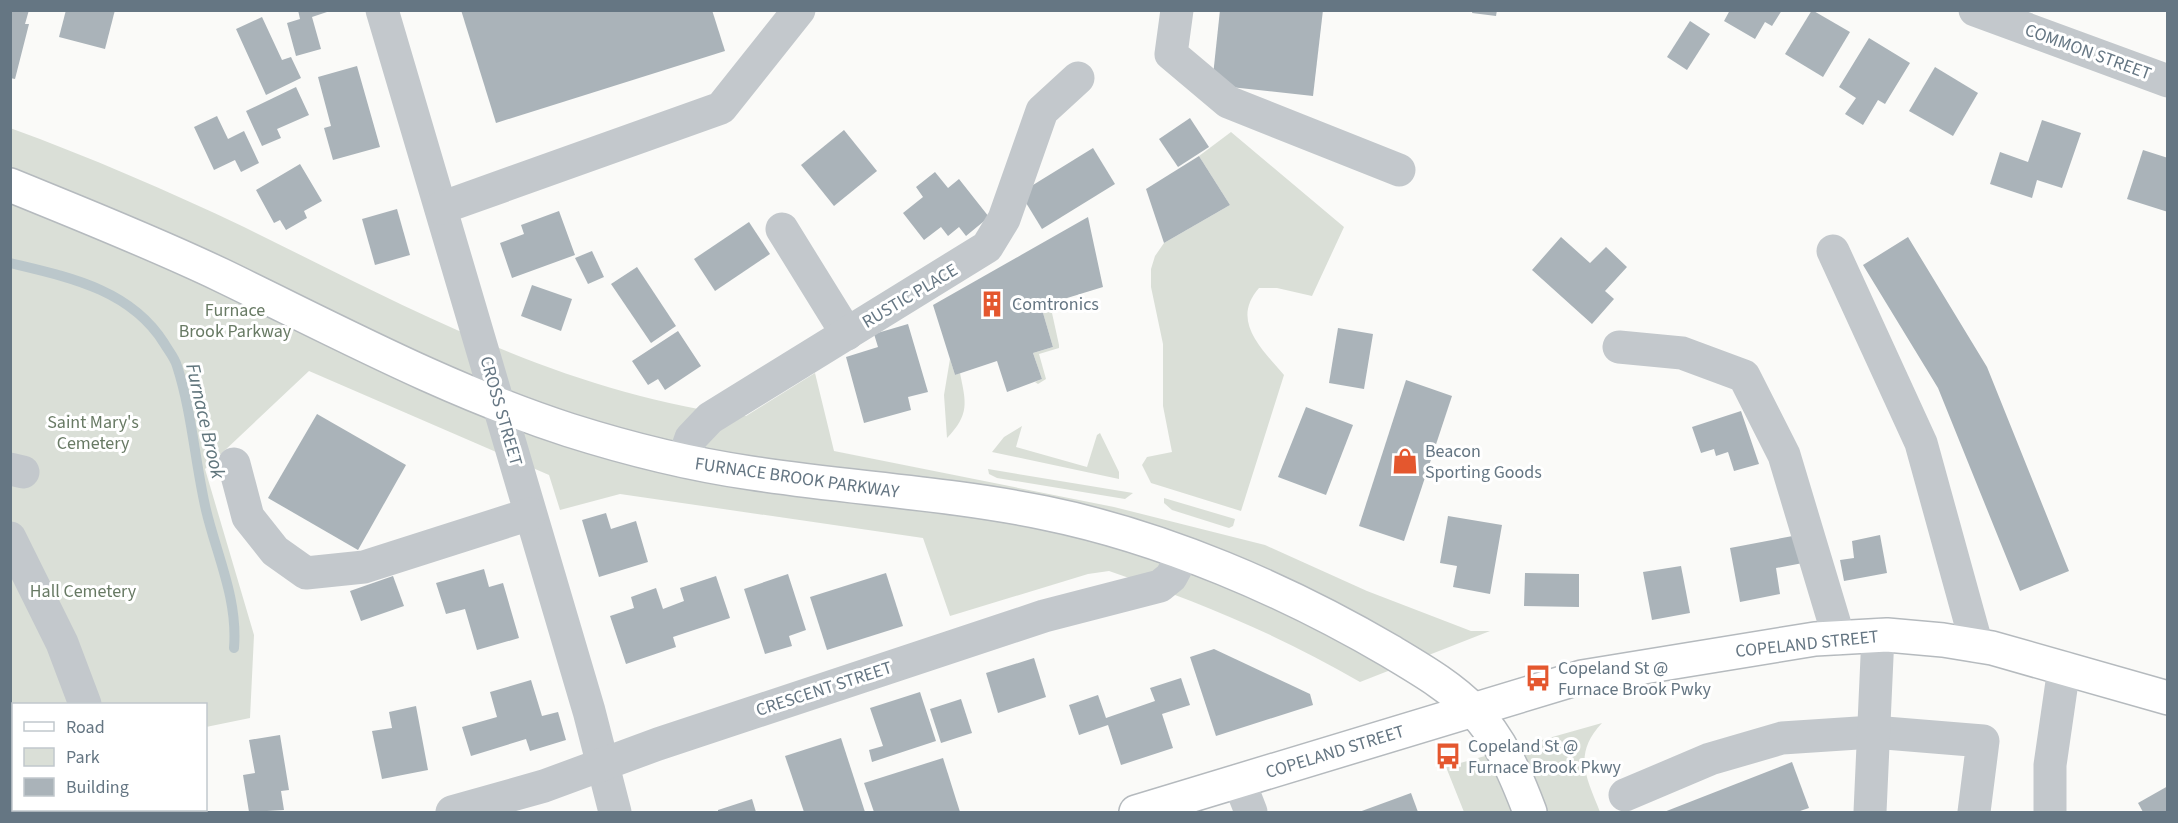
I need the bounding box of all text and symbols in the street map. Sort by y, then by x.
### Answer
street label: COMMON STREET [2021,18,2155,87]
street label: RUSTIC PLACE [857,258,963,334]
building icon: Comtronics [977,289,1007,319]
place label: Comtronics [1012,292,1099,317]
park label: Furnace Brook Parkway [179,298,292,344]
street label: CROSS STREET [473,353,529,469]
water label: Furnace Brook [178,360,232,482]
park label: Saint Mary's Cemetery [47,410,139,456]
place label: Beacon Sporting Goods [1425,439,1542,485]
shop icon: Beacon Sporting Goods [1390,446,1420,476]
street label: FURNACE BROOK PARKWAY [693,451,901,505]
park label: Hall Cemetery [30,579,137,604]
street label: COPELAND STREET [1734,624,1880,664]
street label: CRESCENT STREET [753,655,896,723]
place label: Copeland St @ Furnace Brook Pwky [1558,656,1712,702]
bus stop icon: Copeland St @ Furnace Brook Pwky [1523,663,1553,693]
legend [12,703,207,811]
text: Road [66,715,105,740]
street label: COPELAND STREET [1262,719,1408,785]
place label: Copeland St @ Furnace Brook Pkwy [1468,734,1622,780]
bus stop icon: Copeland St @ Furnace Brook Pkwy [1433,741,1463,771]
text: Park [66,745,100,770]
text: Building [66,775,129,800]

